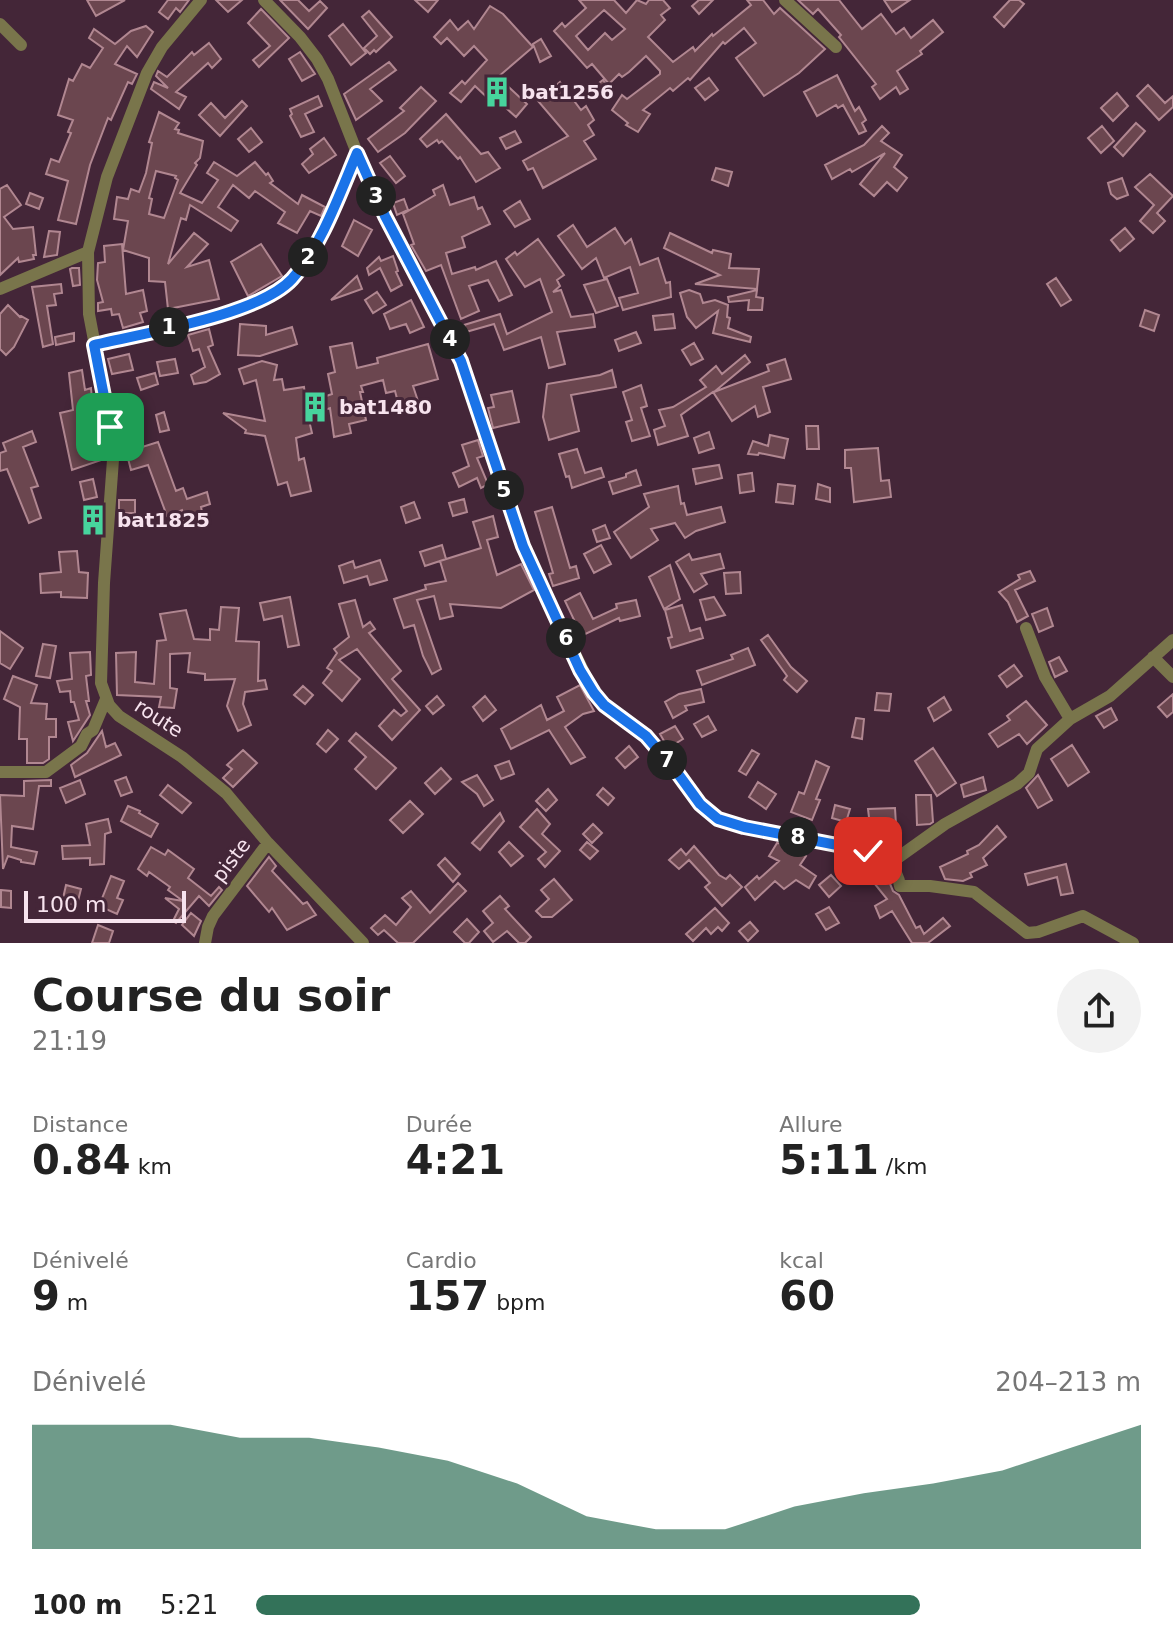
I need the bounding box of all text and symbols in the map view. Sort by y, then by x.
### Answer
building icon: bat1256 [480,75,514,109]
place label: bat1256 [521,80,614,104]
pin: 3 [356,176,396,216]
text: 3 [368,183,384,208]
pin: 2 [288,237,328,277]
text: 2 [300,244,316,269]
pin: 1 [149,307,189,347]
text: 1 [161,314,177,339]
pin: 4 [430,319,470,359]
text: 4 [442,326,458,351]
building icon: bat1480 [298,390,332,424]
pin [76,393,144,461]
place label: bat1480 [339,395,432,419]
icon: arrive [88,405,132,449]
pin: 5 [484,470,524,510]
text: 5 [496,477,512,502]
building icon: bat1825 [76,503,110,537]
place label: bat1825 [117,508,210,532]
pin: 6 [546,618,586,658]
text: 6 [558,625,574,650]
street label: route [130,694,188,742]
pin: 7 [647,740,687,780]
text: 7 [659,747,675,772]
pin: 8 [778,817,818,857]
pin [834,817,902,885]
text: 8 [790,824,806,849]
icon: check [846,829,890,873]
street label: piste [207,833,255,887]
scale bar [24,887,186,923]
text: 100 m [36,892,106,917]
button: share [1057,969,1141,1053]
text: Course du soir [32,970,390,1021]
text: 21:19 [32,1026,107,1056]
text: Distance [32,1112,128,1137]
text: Durée [406,1112,472,1137]
text: Allure [779,1112,843,1137]
text: 0.84 [32,1137,131,1183]
text: 4:21 [406,1137,505,1183]
text: 5:11 [779,1137,879,1183]
text: km [131,1154,172,1179]
text: /km [879,1154,927,1179]
text: Dénivelé [32,1248,129,1273]
text: Cardio [406,1248,477,1273]
text: kcal [779,1248,824,1273]
text: 9 [32,1273,60,1319]
text: 157 [406,1273,489,1319]
text: 60 [779,1273,835,1319]
text: m [60,1290,88,1315]
text: bpm [489,1290,546,1315]
text: Dénivelé [32,1367,146,1397]
text: 204–213 m [995,1367,1141,1397]
text: 100 m [32,1590,122,1620]
text: 5:21 [160,1590,218,1620]

